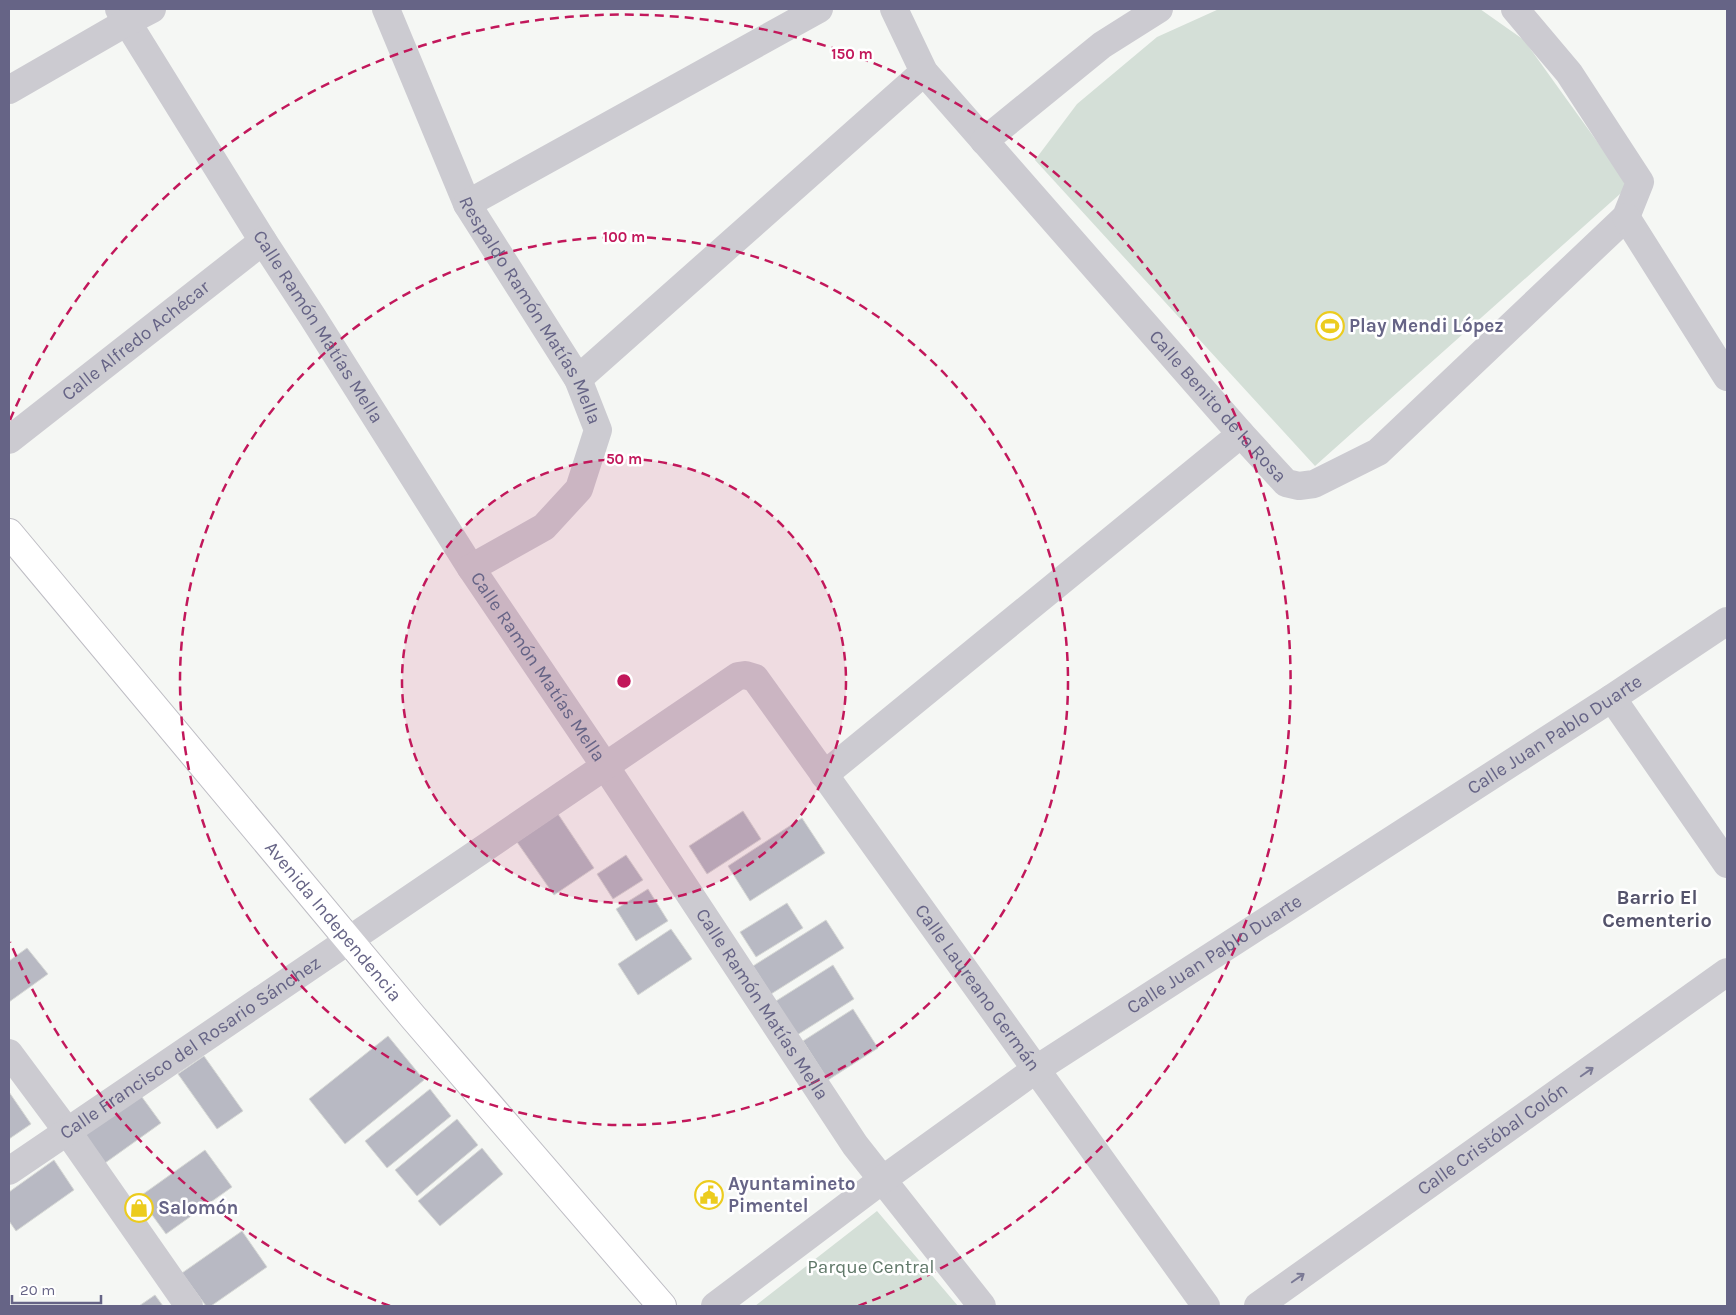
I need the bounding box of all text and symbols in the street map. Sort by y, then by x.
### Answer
text: 150 m [831,45,873,63]
street label: Respaldo Ramón Matías Mella [454,193,606,427]
street label: Calle Ramón Matías Mella [248,226,388,427]
text: 100 m [603,228,645,246]
street label: Calle Alfredo Achécar [57,276,214,405]
sports icon: Play Mendi López [1315,311,1345,341]
place label: Play Mendi López [1349,315,1504,337]
street label: Calle Benito de la Rosa [1144,326,1291,487]
text: 50 m [606,450,642,468]
street label: Calle Ramón Matías Mella [466,568,610,766]
street label: Calle Juan Pablo Duarte [1463,670,1646,799]
centre of rings [615,672,633,690]
street label: Avenida Independencia [260,837,406,1006]
district label: Barrio El Cementerio [1602,886,1712,932]
street label: Calle Juan Pablo Duarte [1123,890,1306,1019]
street label: Calle Laureano Germán [910,900,1045,1075]
street label: Calle Ramón Matías Mella [691,904,833,1104]
street label: Calle Francisco del Rosario Sánchez [56,952,325,1144]
one-way arrow [1580,1067,1594,1077]
street label: Calle Cristóbal Colón [1413,1078,1572,1200]
place label: Ayuntamineto Pimentel [728,1173,856,1217]
public building icon: Ayuntamineto Pimentel [694,1180,724,1210]
shop icon: Salomón [124,1193,154,1223]
place label: Salomón [158,1197,238,1219]
park label: Parque Central [807,1256,935,1278]
scale bar [12,1272,101,1304]
one-way arrow [1291,1273,1305,1283]
text: 20 m [20,1281,55,1299]

